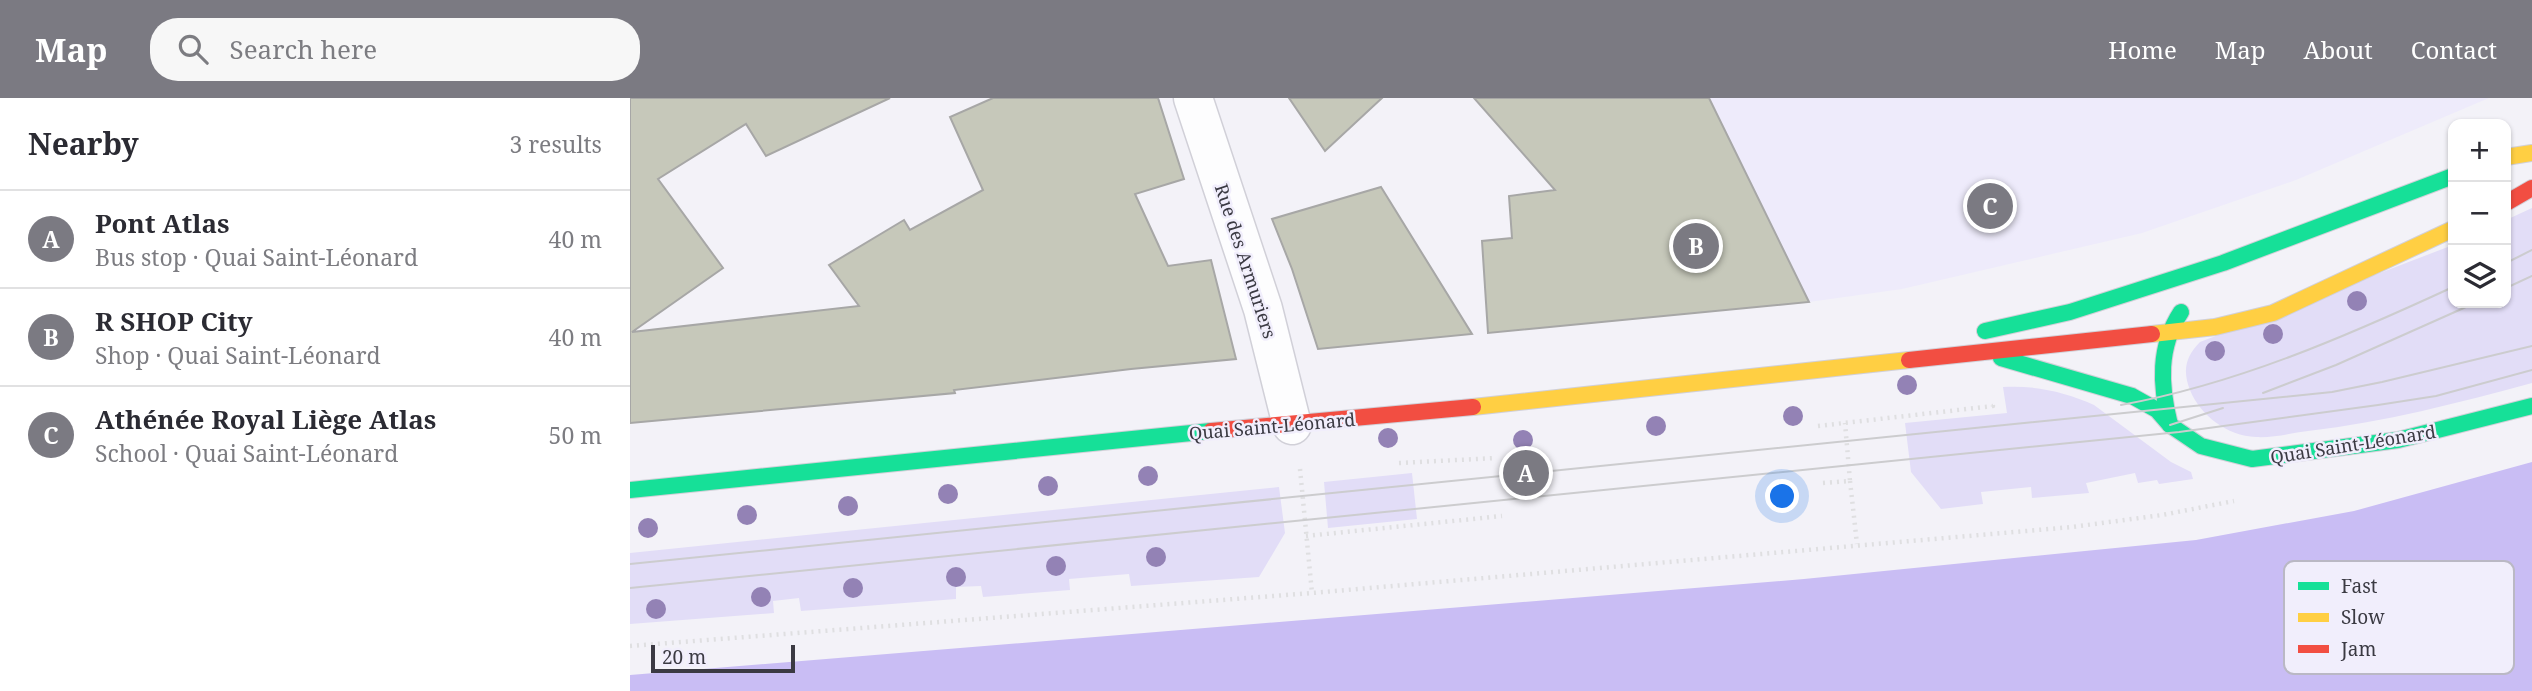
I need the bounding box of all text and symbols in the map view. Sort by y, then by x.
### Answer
search box [150,18,640,81]
text: Map [35,27,108,72]
icon: search [174,30,212,68]
text: Search here [230,31,377,67]
text: Home [2108,33,2177,66]
text: Map [2215,33,2266,66]
text: About [2304,33,2373,66]
text: Contact [2411,33,2497,66]
map controls [2448,119,2511,308]
button: + [2448,119,2511,182]
text: Nearby [28,123,139,164]
text: 3 results [509,128,602,160]
pin: C [1967,180,2013,232]
street label: Rue des Armuriers [1210,181,1282,341]
button: − [2448,182,2511,245]
text: Pont Atlas [95,205,230,241]
pin: B [1673,220,1719,272]
text: A [42,223,60,255]
text: 40 m [549,223,602,255]
text: Bus stop · Quai Saint-Léonard [95,241,418,273]
button: layers [2448,245,2511,308]
text: R SHOP City [95,303,253,339]
text: B [43,321,59,353]
text: 40 m [549,321,602,353]
text: Shop · Quai Saint-Léonard [95,339,381,371]
text: Athénée Royal Liège Atlas [95,401,436,437]
street label: Quai Saint-Léonard [1188,407,1356,445]
text: C [43,419,59,451]
text: 50 m [549,419,602,451]
street label: Quai Saint-Léonard [2269,419,2437,469]
text: School · Quai Saint-Léonard [95,437,398,469]
pin: A [1503,447,1549,499]
your location [1765,479,1799,513]
legend [2284,561,2514,674]
text: Fast [2341,573,2378,599]
text: Slow [2341,604,2385,630]
text: Jam [2340,636,2376,662]
scale bar [651,642,794,674]
text: 20 m [662,644,706,670]

